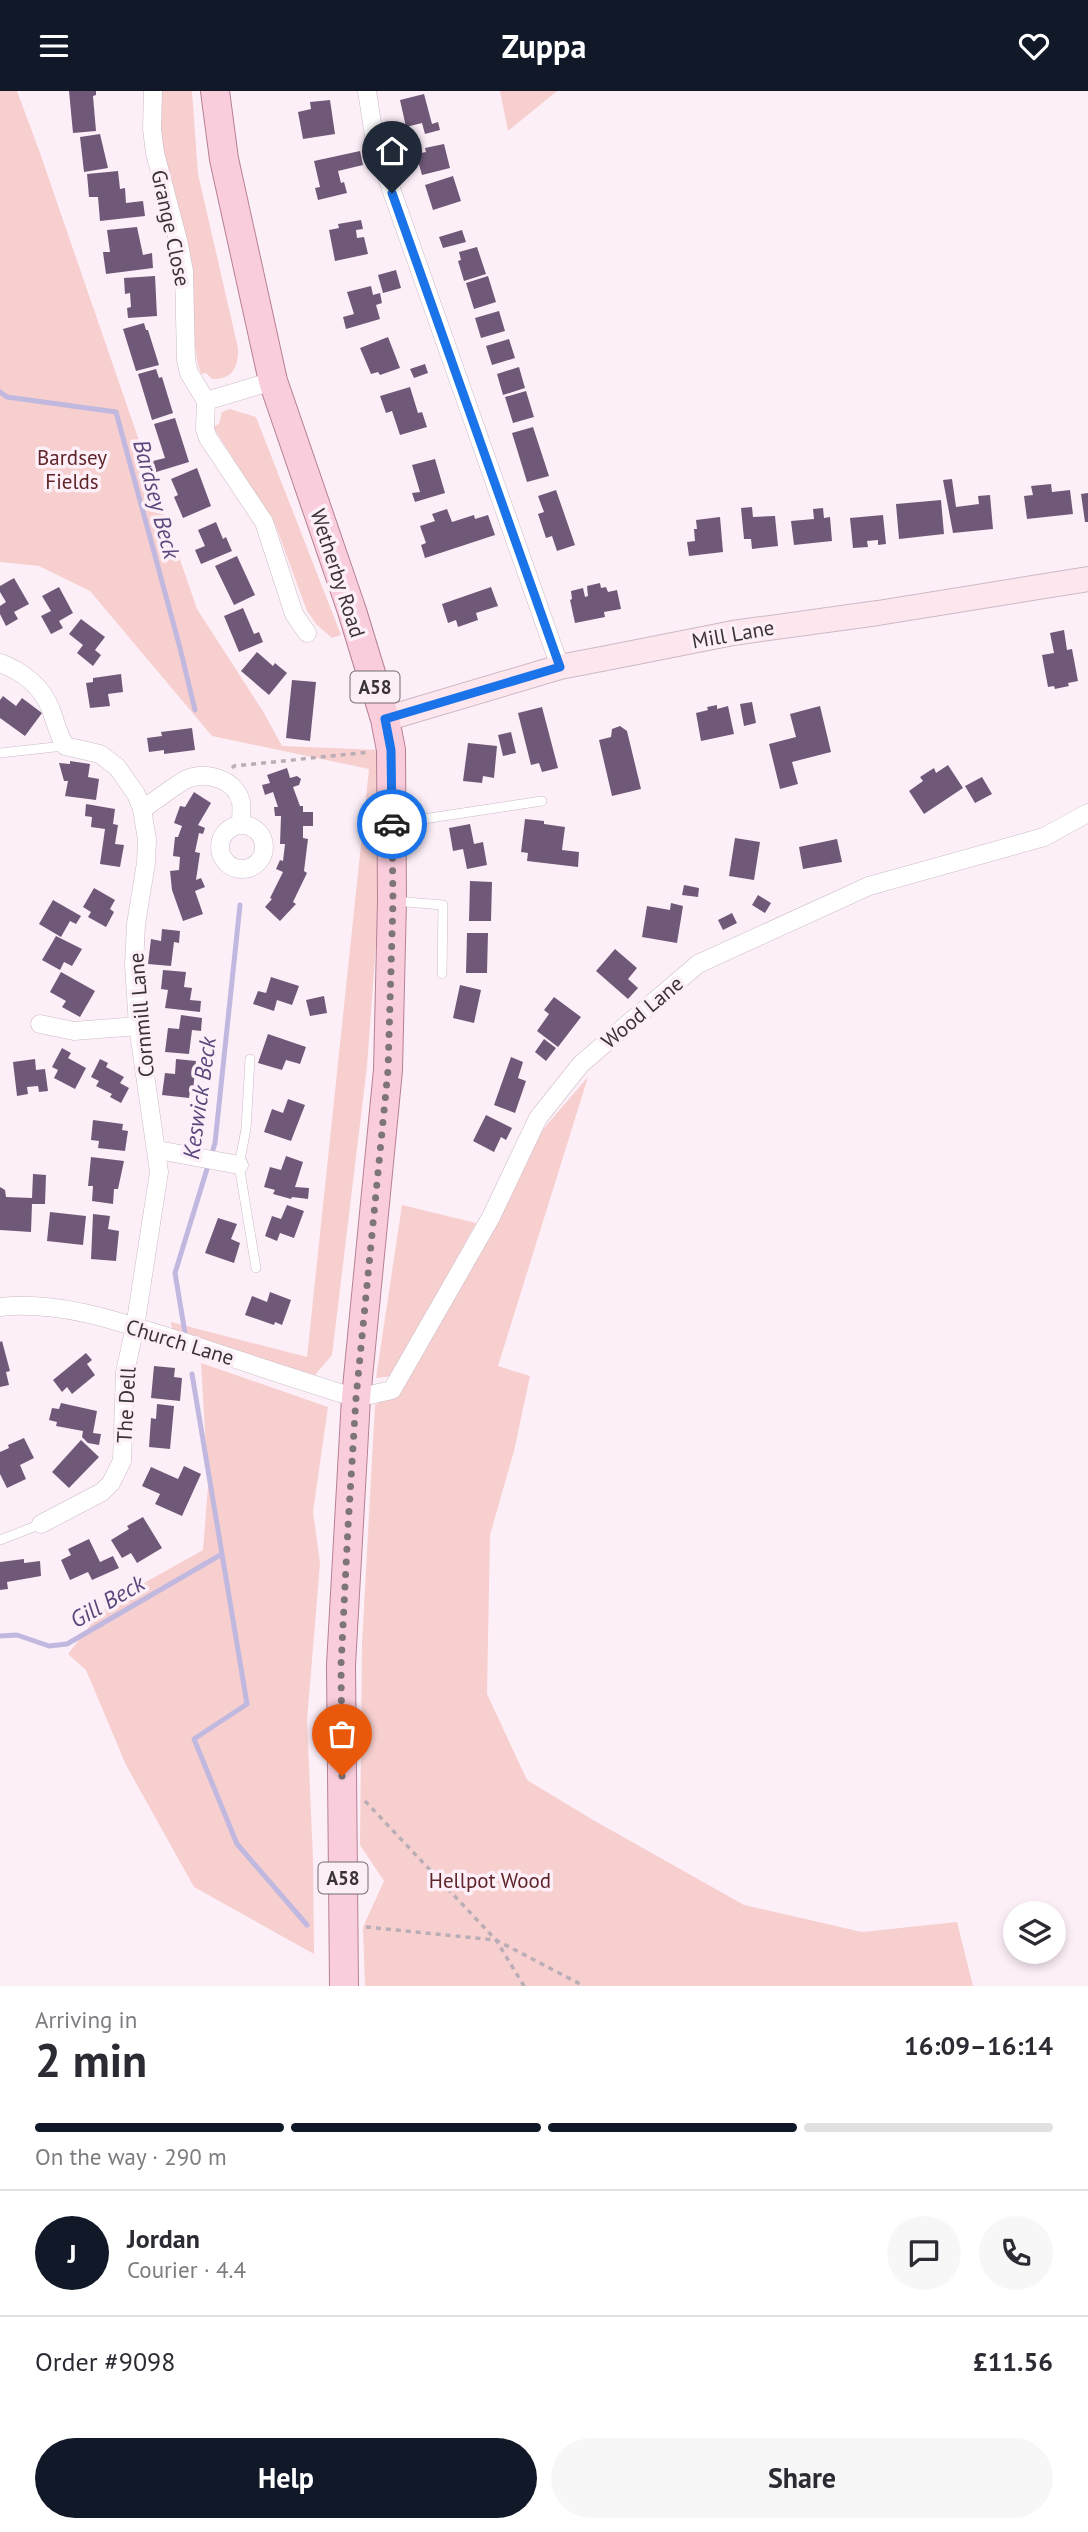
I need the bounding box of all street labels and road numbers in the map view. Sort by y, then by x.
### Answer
street label: Grange Close [145,167,197,289]
street label: Wetherby Road [304,505,372,641]
street label: Mill Lane [690,613,776,655]
road number: A58 [350,671,400,702]
street label: Cornmill Lane [122,952,160,1078]
street label: Wood Lane [595,970,689,1054]
street label: Church Lane [123,1313,237,1371]
street label: The Dell [111,1366,141,1444]
road number: A58 [318,1863,368,1893]

